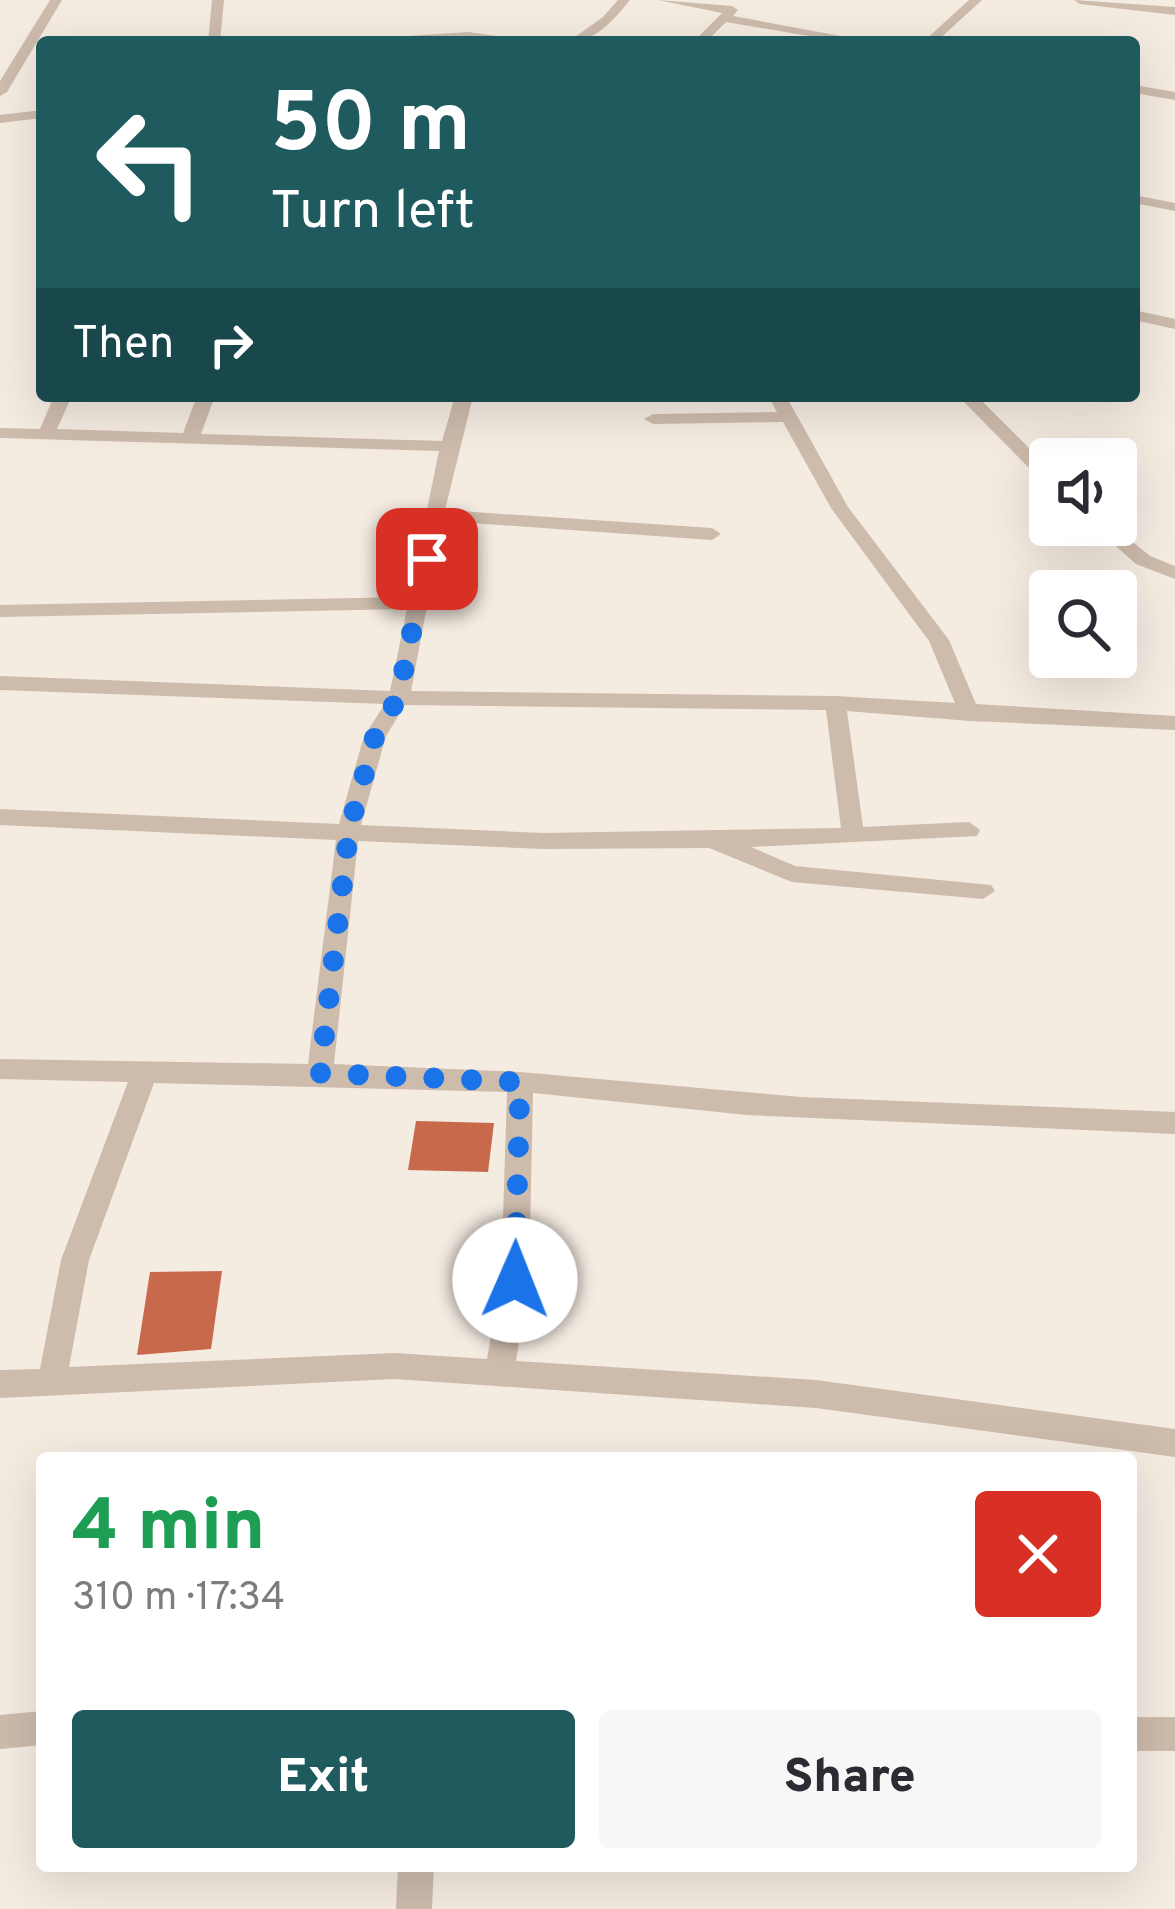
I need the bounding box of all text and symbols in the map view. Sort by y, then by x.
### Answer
text: 50 m [270,75,471,181]
icon: left [72,84,228,240]
text: Turn left [270,179,475,248]
icon: right [198,312,264,378]
text: Then [72,317,174,374]
map controls [1029,438,1137,678]
button: sound [1029,438,1137,546]
pin [376,508,478,610]
icon: arrive [394,526,460,592]
button: search [1029,570,1137,678]
position arrow [452,1217,578,1343]
text: 4 min [72,1484,265,1576]
button: close [975,1491,1101,1617]
text: 310 m · 17:34 [72,1575,285,1624]
button: Exit [72,1710,575,1848]
button: Share [599,1710,1101,1848]

